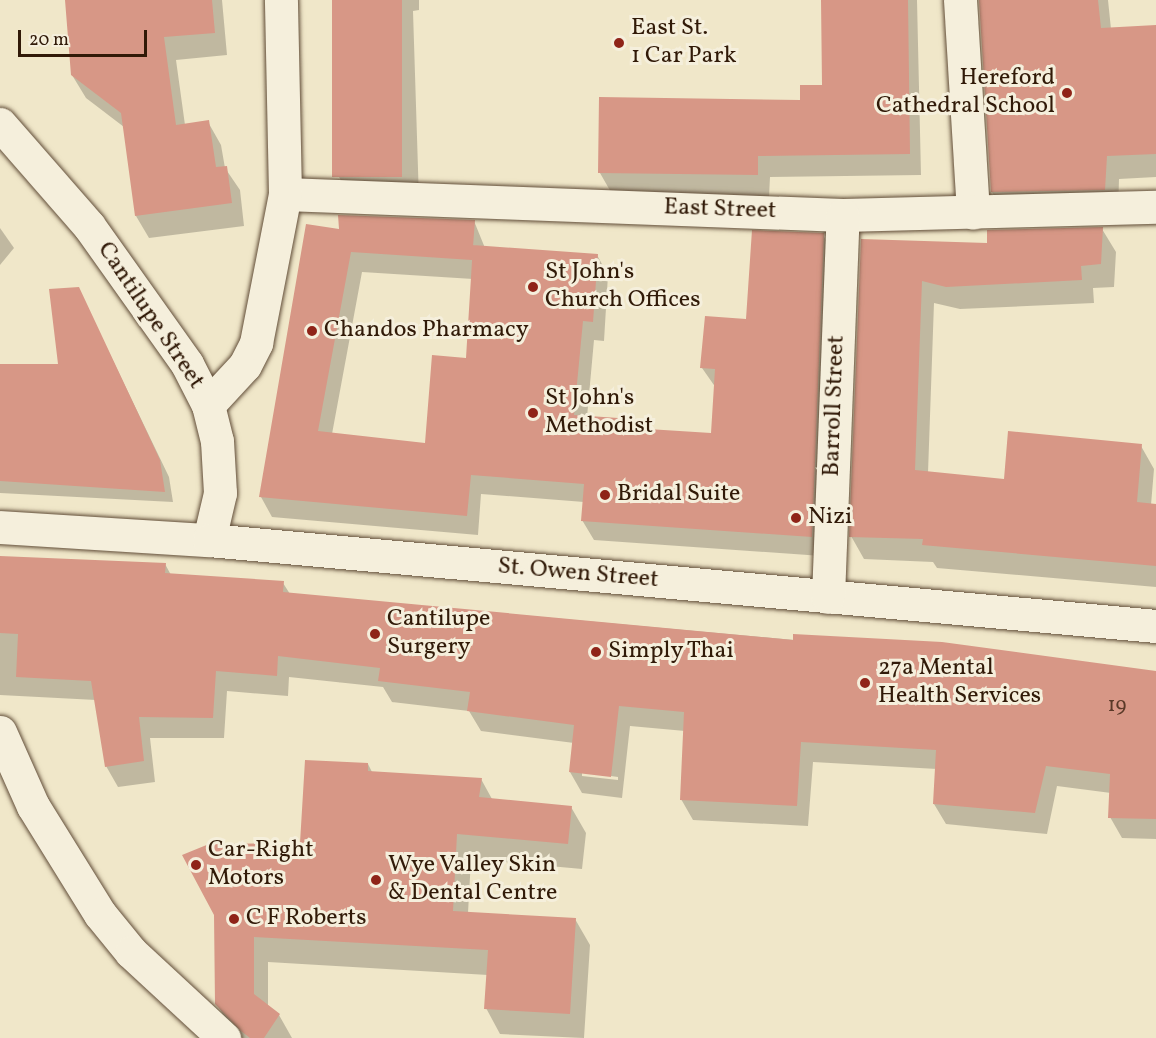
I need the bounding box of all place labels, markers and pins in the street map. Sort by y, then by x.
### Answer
place label: East St. 1 Car Park [631,15,737,71]
marker: East St. 1 Car Park [612,36,626,50]
place label: Hereford Cathedral School [876,65,1055,121]
marker: Hereford Cathedral School [1060,86,1074,100]
place label: St John's Church Offices [545,259,701,315]
marker: St John's Church Offices [526,280,540,294]
place label: Chandos Pharmacy [324,317,529,345]
marker: Chandos Pharmacy [305,324,319,338]
place label: St John's Methodist [545,385,653,441]
marker: St John's Methodist [526,406,540,420]
place label: Bridal Suite [617,481,740,509]
marker: Bridal Suite [598,488,612,502]
place label: Nizi [808,504,852,532]
marker: Nizi [789,511,803,525]
place label: Cantilupe Surgery [387,606,490,662]
marker: Cantilupe Surgery [368,627,382,641]
place label: Simply Thai [608,638,735,666]
marker: Simply Thai [589,645,603,659]
place label: 27a Mental Health Services [878,655,1041,711]
marker: 27a Mental Health Services [856,674,874,692]
place label: Car-Right Motors [208,837,314,893]
place label: Wye Valley Skin & Dental Centre [388,852,557,908]
marker: Car-Right Motors [189,858,203,872]
marker: Wye Valley Skin & Dental Centre [369,873,383,887]
place label: C F Roberts [246,905,366,933]
marker: C F Roberts [227,912,241,926]

